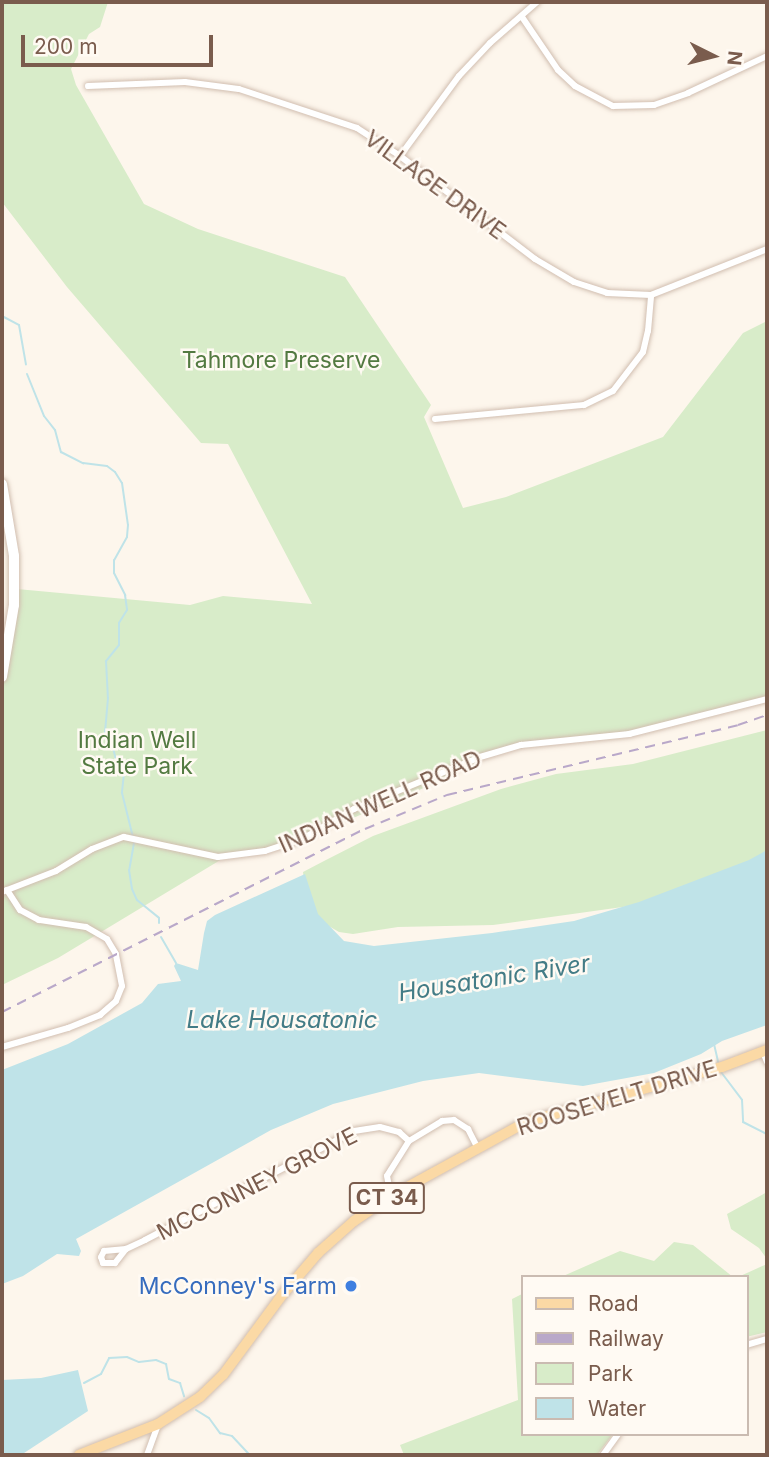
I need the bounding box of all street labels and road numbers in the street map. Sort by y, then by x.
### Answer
street label: VILLAGE DRIVE [359,125,511,245]
street label: INDIAN WELL ROAD [274,745,486,859]
street label: ROOSEVELT DRIVE [514,1054,720,1142]
street label: MCCONNEY GROVE [152,1122,362,1246]
road number: CT 34 [348,1180,426,1216]

